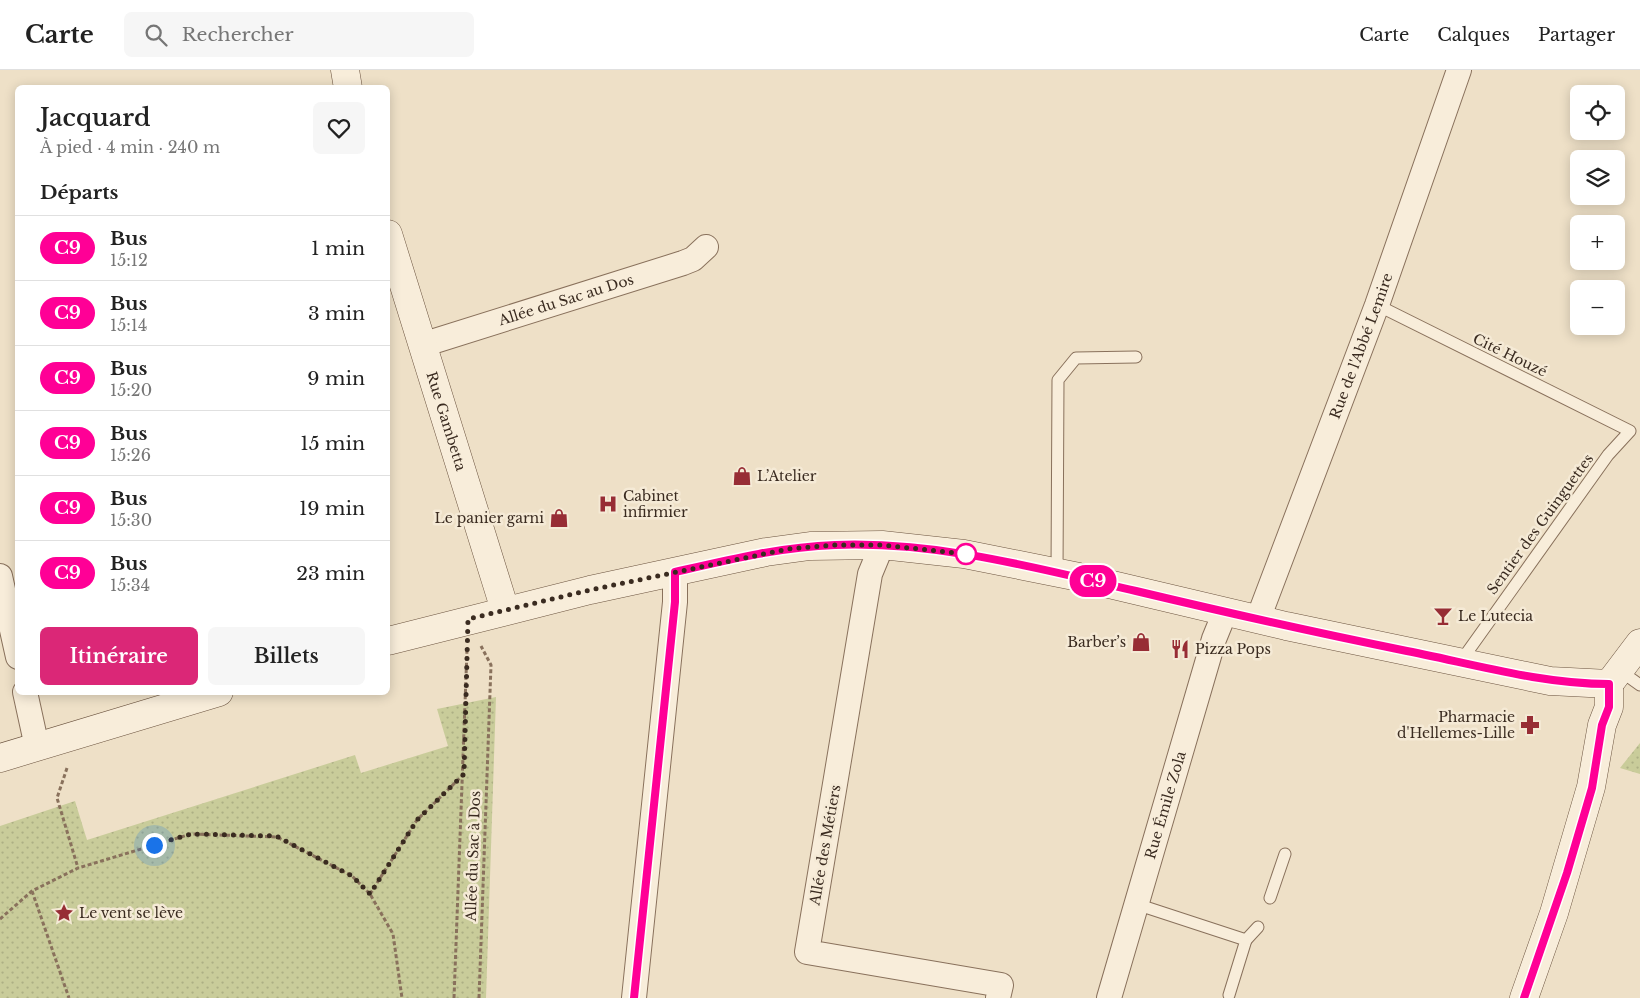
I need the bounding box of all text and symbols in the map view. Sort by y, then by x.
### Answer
search box [124,12,474,57]
text: Carte [25,20,94,49]
icon: search [142,21,170,49]
text: Rechercher [182,23,294,46]
text: Carte [1359,24,1409,46]
text: Calques [1437,24,1510,46]
text: Partager [1538,24,1615,46]
map controls [1570,85,1625,335]
button: locate [1570,85,1625,140]
button: heart [313,102,365,154]
text: Jacquard [40,103,150,132]
text: À pied · 4 min · 240 m [40,137,220,157]
button: layers [1570,150,1625,205]
text: Départs [40,181,118,204]
button: + [1570,215,1625,270]
text: Bus [110,227,147,250]
text: C9 [54,237,81,259]
text: 1 min [311,237,365,260]
text: 15:12 [110,250,148,270]
street label: Allée du Sac au Dos [495,270,636,330]
street label: Rue de l'Abbé Lemire [1326,270,1397,421]
button: − [1570,280,1625,335]
text: Bus [110,292,147,315]
text: C9 [54,302,81,324]
text: 3 min [308,302,365,325]
text: 15:14 [110,315,147,335]
street label: Cité Houzé [1470,329,1550,381]
text: Bus [110,357,147,380]
text: C9 [54,367,81,389]
text: 9 min [307,367,365,390]
street label: Rue Gambetta [422,369,470,473]
text: 15:20 [110,380,152,400]
text: Bus [110,422,147,445]
text: C9 [54,432,81,454]
text: 15 min [300,432,365,455]
text: 15:26 [110,445,151,465]
street label: Sentier des Guinguettes [1483,450,1597,598]
shop icon: L’Atelier [731,465,753,487]
place label: L’Atelier [757,467,817,485]
text: Bus [110,487,147,510]
place label: Cabinet infirmier [623,487,688,521]
hospital icon: Cabinet infirmier [597,493,619,515]
text: C9 [54,497,81,519]
text: 19 min [299,497,365,520]
shop icon: Le panier garni [548,507,570,529]
place label: Le panier garni [435,509,544,527]
text: 15:30 [110,510,152,530]
unlabelled marker [955,543,977,565]
text: Bus [110,552,147,575]
text: C9 [54,562,81,584]
text: 23 min [296,562,365,585]
line badge: C9 [1070,565,1116,597]
text: C9 [1080,570,1106,592]
text: 15:34 [110,575,150,595]
bar icon: Le Lutecia [1432,605,1454,627]
place label: Le Lutecia [1458,607,1533,625]
button: Itinéraire [40,627,198,685]
button: Billets [208,627,365,685]
shop icon: Barber’s [1130,631,1152,653]
place label: Barber’s [1067,633,1126,651]
restaurant icon: Pizza Pops [1169,638,1191,660]
place label: Pizza Pops [1195,640,1271,658]
place label: Pharmacie d'Hellemes-Lille [1397,708,1515,742]
pharmacy icon: Pharmacie d'Hellemes-Lille [1519,714,1541,736]
street label: Rue Émile Zola [1141,749,1190,861]
street label: Allée des Métiers [805,783,844,908]
street label: Allée du Sac à Dos [462,790,484,923]
your location [142,833,167,858]
place icon: Le vent se lève [53,902,75,924]
place label: Le vent se lève [79,904,183,922]

